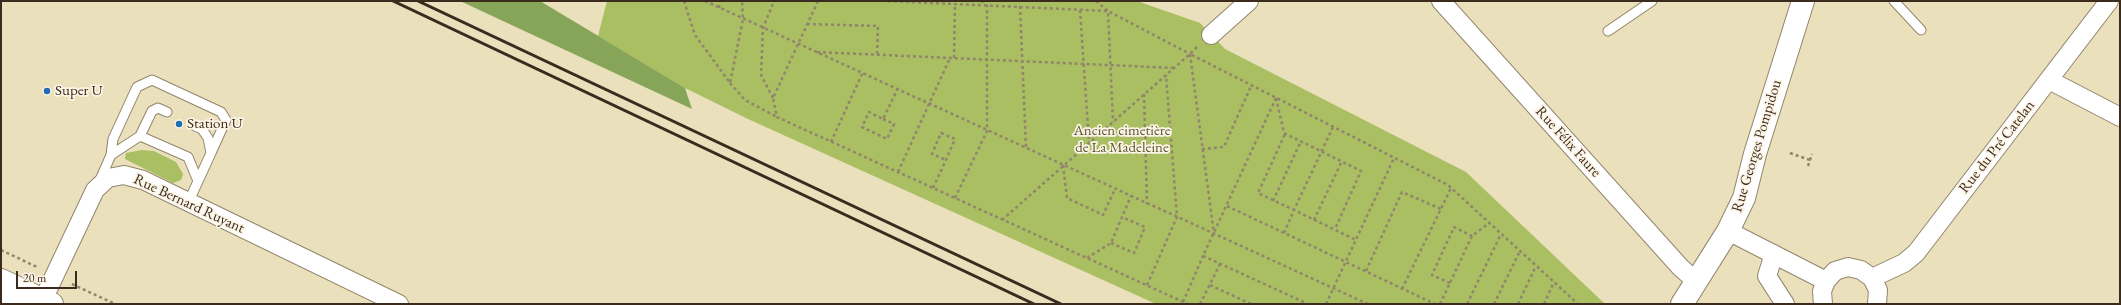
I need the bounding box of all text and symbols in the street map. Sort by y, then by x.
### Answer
street label: Rue Georges Pompidou [1728,78,1786,214]
place label: Super U [55,82,103,100]
marker: Super U [42,86,52,96]
street label: Rue du Pré Catelan [1955,97,2039,197]
street label: Rue Félix Faure [1531,103,1605,181]
place label: Station U [187,115,242,133]
marker: Station U [174,119,184,129]
park label: Ancien cimetière de La Madeleine [1073,122,1171,157]
street label: Rue Bernard Ruyant [131,170,247,238]
scale bar [18,263,79,289]
text: 20 m [23,270,46,286]

